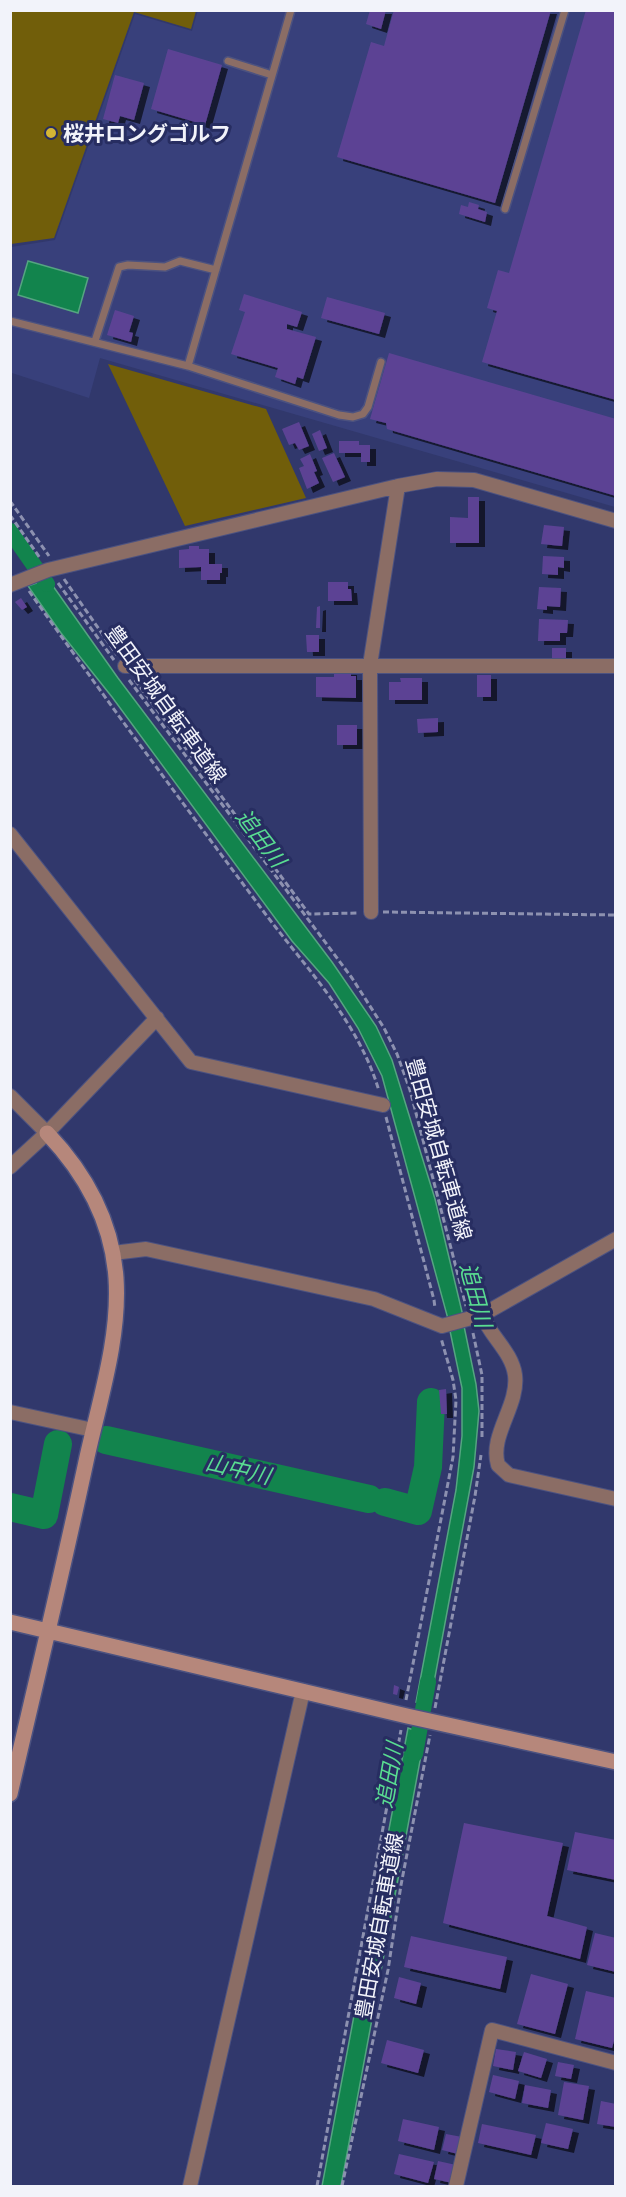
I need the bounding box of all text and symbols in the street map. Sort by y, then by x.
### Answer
place label: 桜井ロングゴルフ [63,120,231,147]
marker: 桜井ロングゴルフ [44,126,58,140]
street label: 豊田安城自転車道線 [100,620,232,788]
water label: 追田川 [230,803,293,874]
street label: 豊田安城自転車道線 [400,1054,478,1244]
water label: 追田川 [454,1259,499,1332]
water label: 山中川 [203,1448,275,1491]
water label: 追田川 [369,1738,409,1810]
street label: 豊田安城自転車道線 [349,1831,409,2021]

